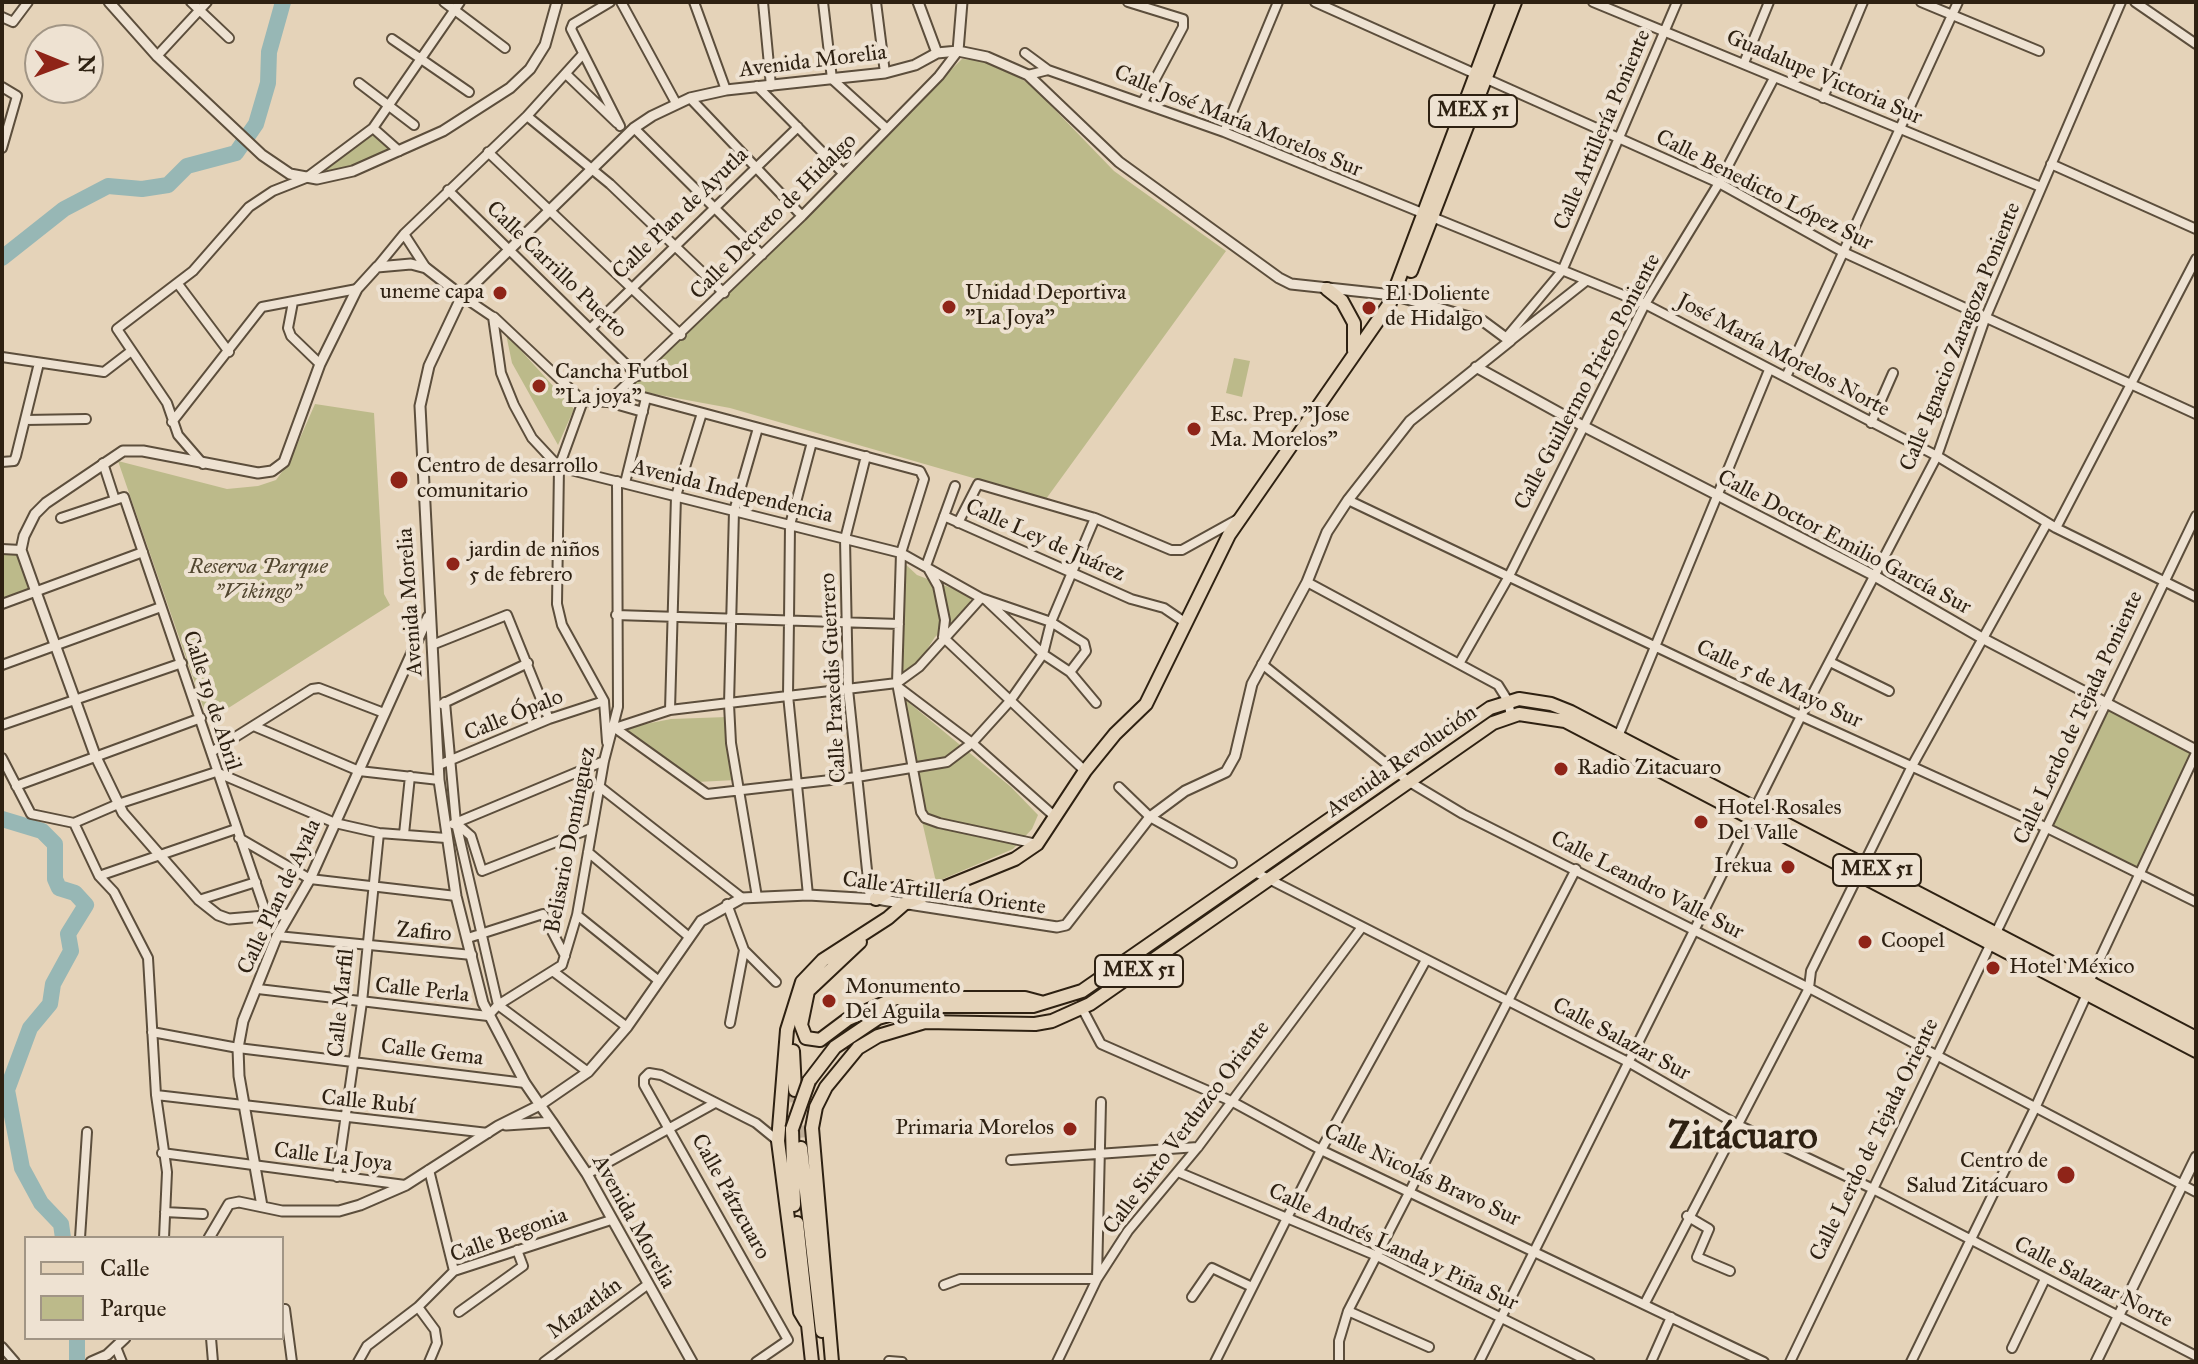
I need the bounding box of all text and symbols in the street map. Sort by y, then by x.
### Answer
north arrow [24,24,104,104]
street label: Guadalupe Victoria Sur [1722,25,1926,131]
street label: Calle Artillería Poniente [1549,26,1657,234]
street label: Avenida Morelia [738,40,888,84]
text: N [73,55,100,74]
street label: Calle José María Morelos Sur [1110,60,1366,184]
road number: MEX 51 [1429,95,1517,127]
street label: Calle Benedicto López Sur [1651,125,1877,257]
street label: Calle Decreto de Hidalgo [685,128,863,306]
street label: Calle Plan de Ayutla [608,143,754,285]
street label: Calle Carrillo Puerto [480,196,632,344]
street label: Calle Ignacio Zaragoza Poniente [1895,199,2027,475]
street label: Calle Guillermo Prieto Poniente [1509,249,1667,515]
place label: uneme capa [380,280,484,306]
place label: Unidad Deportiva "La Joya" [965,281,1126,332]
place label: El Doliente de Hidalgo [1385,282,1490,334]
marker: uneme capa [491,284,509,302]
street label: José María Morelos Norte [1672,289,1894,423]
marker: Unidad Deportiva "La Joya" [940,298,958,316]
marker: El Doliente de Hidalgo [1360,299,1378,317]
place label: Cancha Futbol "La joya" [555,360,688,412]
marker: Cancha Futbol "La joya" [530,377,548,395]
place label: Esc. Prep. "Jose Ma. Morelos" [1210,403,1350,454]
marker: Esc. Prep. "Jose Ma. Morelos" [1185,420,1203,438]
place label: Centro de desarrollo comunitario [417,454,598,506]
street label: Avenida Independencia [629,454,835,530]
street label: Calle Doctor Emilio García Sur [1713,465,1975,621]
marker: Centro de desarrollo comunitario [388,469,410,491]
street label: Calle Ley de Juárez [961,494,1129,588]
street label: Avenida Morelia [393,527,429,677]
place label: jardin de niños 5 de febrero [469,538,600,590]
park label: Reserva Parque "Vikingo" [188,555,328,606]
marker: jardin de niños 5 de febrero [444,555,462,573]
street label: Calle Praxedis Guerrero [815,572,853,784]
street label: Calle Lerdo de Tejada Poniente [2009,587,2149,849]
street label: Calle 19 de Abril [176,628,246,774]
street label: Calle 5 de Mayo Sur [1692,635,1866,735]
street label: Calle Ópalo [461,684,567,748]
street label: Avenida Revolución [1321,700,1483,824]
street label: Belisario Domínguez [540,744,602,936]
place label: Radio Zitacuaro [1577,756,1721,782]
marker: Radio Zitacuaro [1552,760,1570,778]
place label: Hotel Rosales Del Valle [1717,796,1842,848]
marker: Hotel Rosales Del Valle [1692,813,1710,831]
street label: Calle Plan de Ayala [232,815,328,979]
street label: Calle Leandro Valle Sur [1546,826,1748,946]
place label: Irekua [1714,854,1772,880]
road number: MEX 51 [1833,854,1921,886]
marker: Irekua [1779,858,1797,876]
street label: Calle Artillería Oriente [841,867,1047,921]
street label: Zafiro [395,917,453,949]
place label: Coopel [1881,929,1945,955]
marker: Coopel [1856,933,1874,951]
street label: Calle Marfil [323,947,361,1059]
road number: MEX 51 [1095,955,1183,987]
place label: Hotel México [2009,955,2135,981]
marker: Hotel México [1984,959,2002,977]
street label: Calle Perla [374,973,470,1009]
place label: Monumento Del Aguila [845,975,961,1026]
marker: Monumento Del Aguila [820,992,838,1010]
street label: Calle Salazar Sur [1548,993,1694,1087]
street label: Calle Lerdo de Tejada Oriente [1805,1014,1945,1266]
street label: Calle Sixto Verduzco Oriente [1098,1016,1276,1240]
street label: Calle Gema [379,1034,485,1072]
street label: Calle Rubí [320,1085,416,1121]
place label: Primaria Morelos [895,1116,1054,1142]
district label: Zitácuaro [1668,1116,1818,1162]
street label: Calle Nicolás Bravo Sur [1320,1119,1524,1233]
marker: Primaria Morelos [1061,1120,1079,1138]
street label: Calle Pátzcuaro [685,1130,775,1264]
street label: Calle La Joya [272,1138,394,1178]
place label: Centro de Salud Zitácuaro [1906,1149,2048,1200]
street label: Avenida Morelia [585,1151,681,1293]
marker: Centro de Salud Zitácuaro [2055,1164,2077,1186]
street label: Calle Andrés Landa y Piña Sur [1264,1178,1522,1318]
street label: Calle Begonia [447,1203,571,1269]
street label: Calle Salazar Norte [2009,1232,2177,1334]
legend [24,1236,284,1340]
text: Calle [100,1253,149,1283]
street label: Mazatlán [543,1272,627,1346]
text: Parque [100,1293,167,1323]

